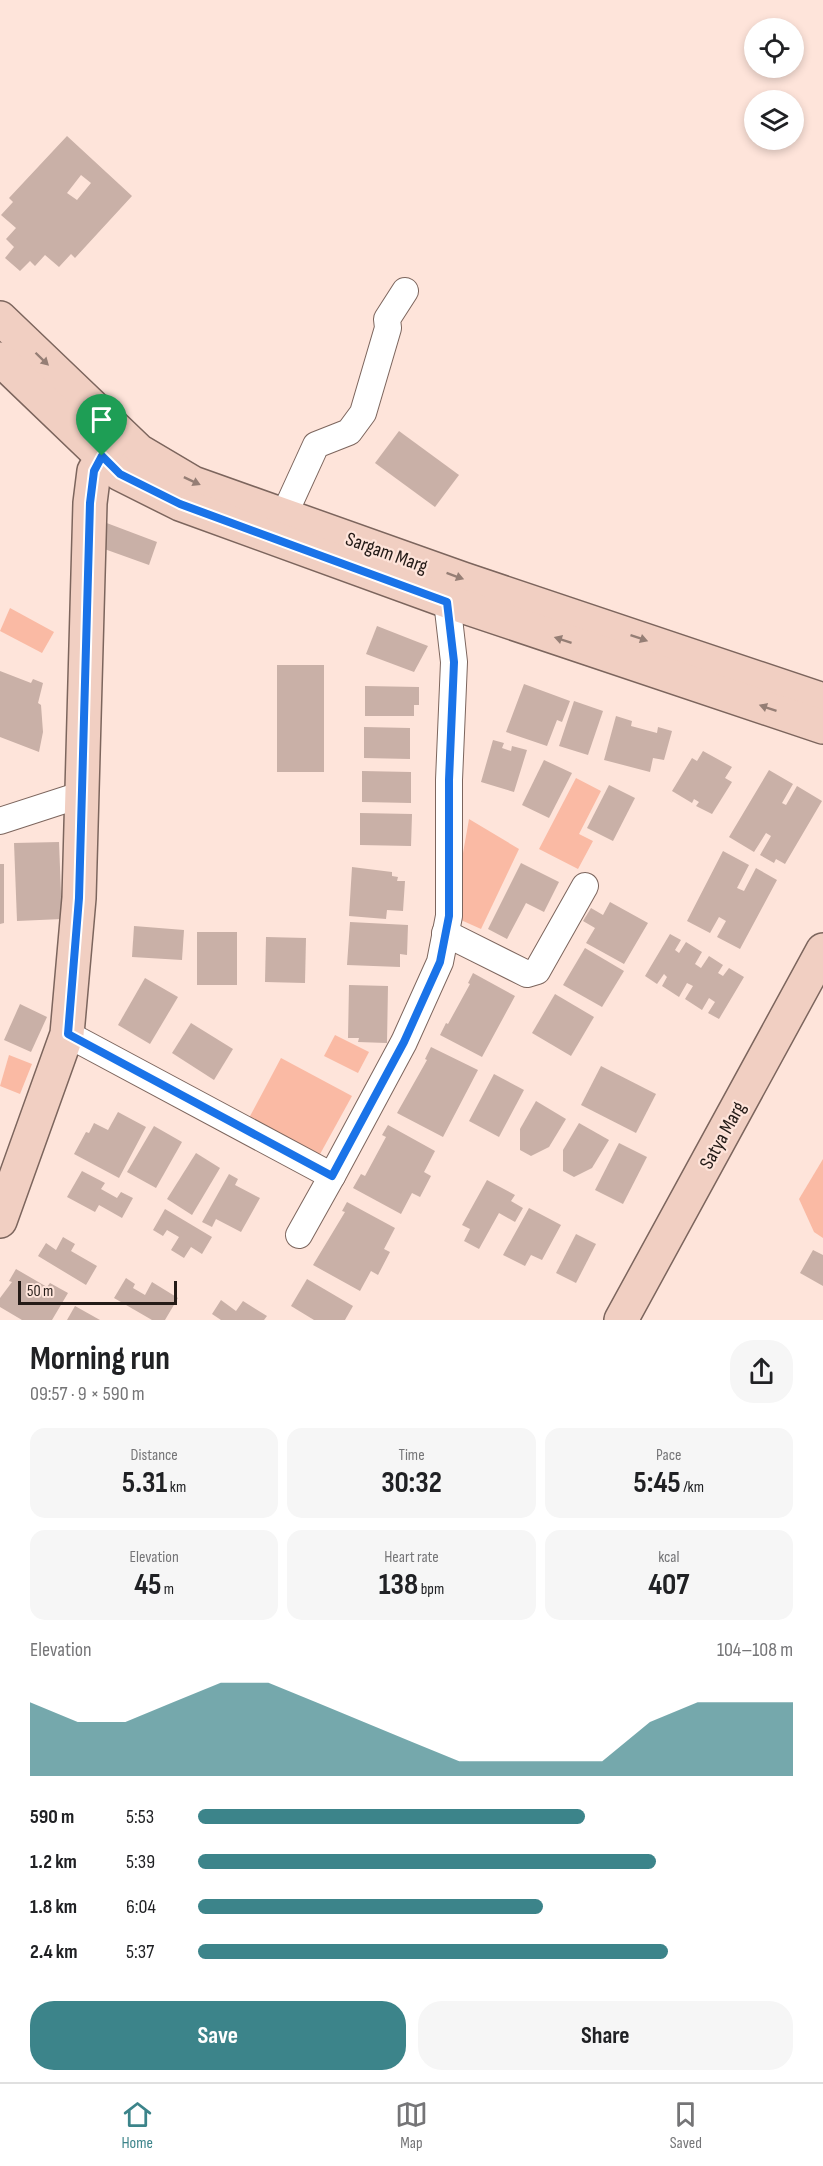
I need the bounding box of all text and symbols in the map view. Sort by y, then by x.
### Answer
map controls [744,18,804,150]
button: locate [744,18,804,78]
button: layers [744,90,804,150]
one-way arrow [35,351,49,365]
pin [76,394,127,456]
icon: arrive [85,403,118,436]
one-way arrow [184,477,201,486]
street label: Sargam Marg [342,527,431,579]
one-way arrow [446,571,464,581]
one-way arrow [554,634,572,644]
one-way arrow [630,634,648,644]
one-way arrow [759,702,777,712]
street label: Satya Marg [695,1098,751,1173]
scale bar [18,1278,177,1306]
text: 50 m [27,1282,53,1301]
text: Morning run [30,1339,170,1379]
button: share [730,1340,793,1403]
text: 09:57 · 9 × 590 m [30,1382,145,1406]
text: Distance [131,1446,178,1465]
text: Time [398,1446,425,1465]
text: Pace [656,1446,682,1465]
text: 5.31 [122,1465,167,1501]
text: 30:32 [381,1465,442,1501]
text: 5:45 [634,1465,681,1501]
text: km [167,1478,186,1497]
text: /km [681,1478,704,1497]
text: Elevation [129,1548,179,1567]
text: Heart rate [384,1548,439,1567]
text: kcal [658,1548,679,1567]
text: 45 [134,1567,161,1603]
text: 138 [379,1567,418,1603]
text: 407 [648,1567,689,1603]
text: m [161,1580,174,1599]
text: bpm [418,1580,444,1599]
text: Elevation [30,1638,92,1662]
text: 104–108 m [717,1638,793,1662]
text: 590 m [30,1805,74,1829]
text: 5:53 [126,1805,154,1829]
text: 1.2 km [30,1850,77,1874]
text: 5:39 [126,1850,155,1874]
text: 1.8 km [30,1895,77,1919]
text: 6:04 [126,1895,156,1919]
text: 2.4 km [30,1940,78,1964]
text: 5:37 [126,1940,154,1964]
button: Save [30,2001,406,2070]
button: Share [418,2001,793,2070]
tab: Home [121,2098,154,2153]
tab: Map [395,2098,428,2153]
tab: Saved [669,2098,702,2153]

